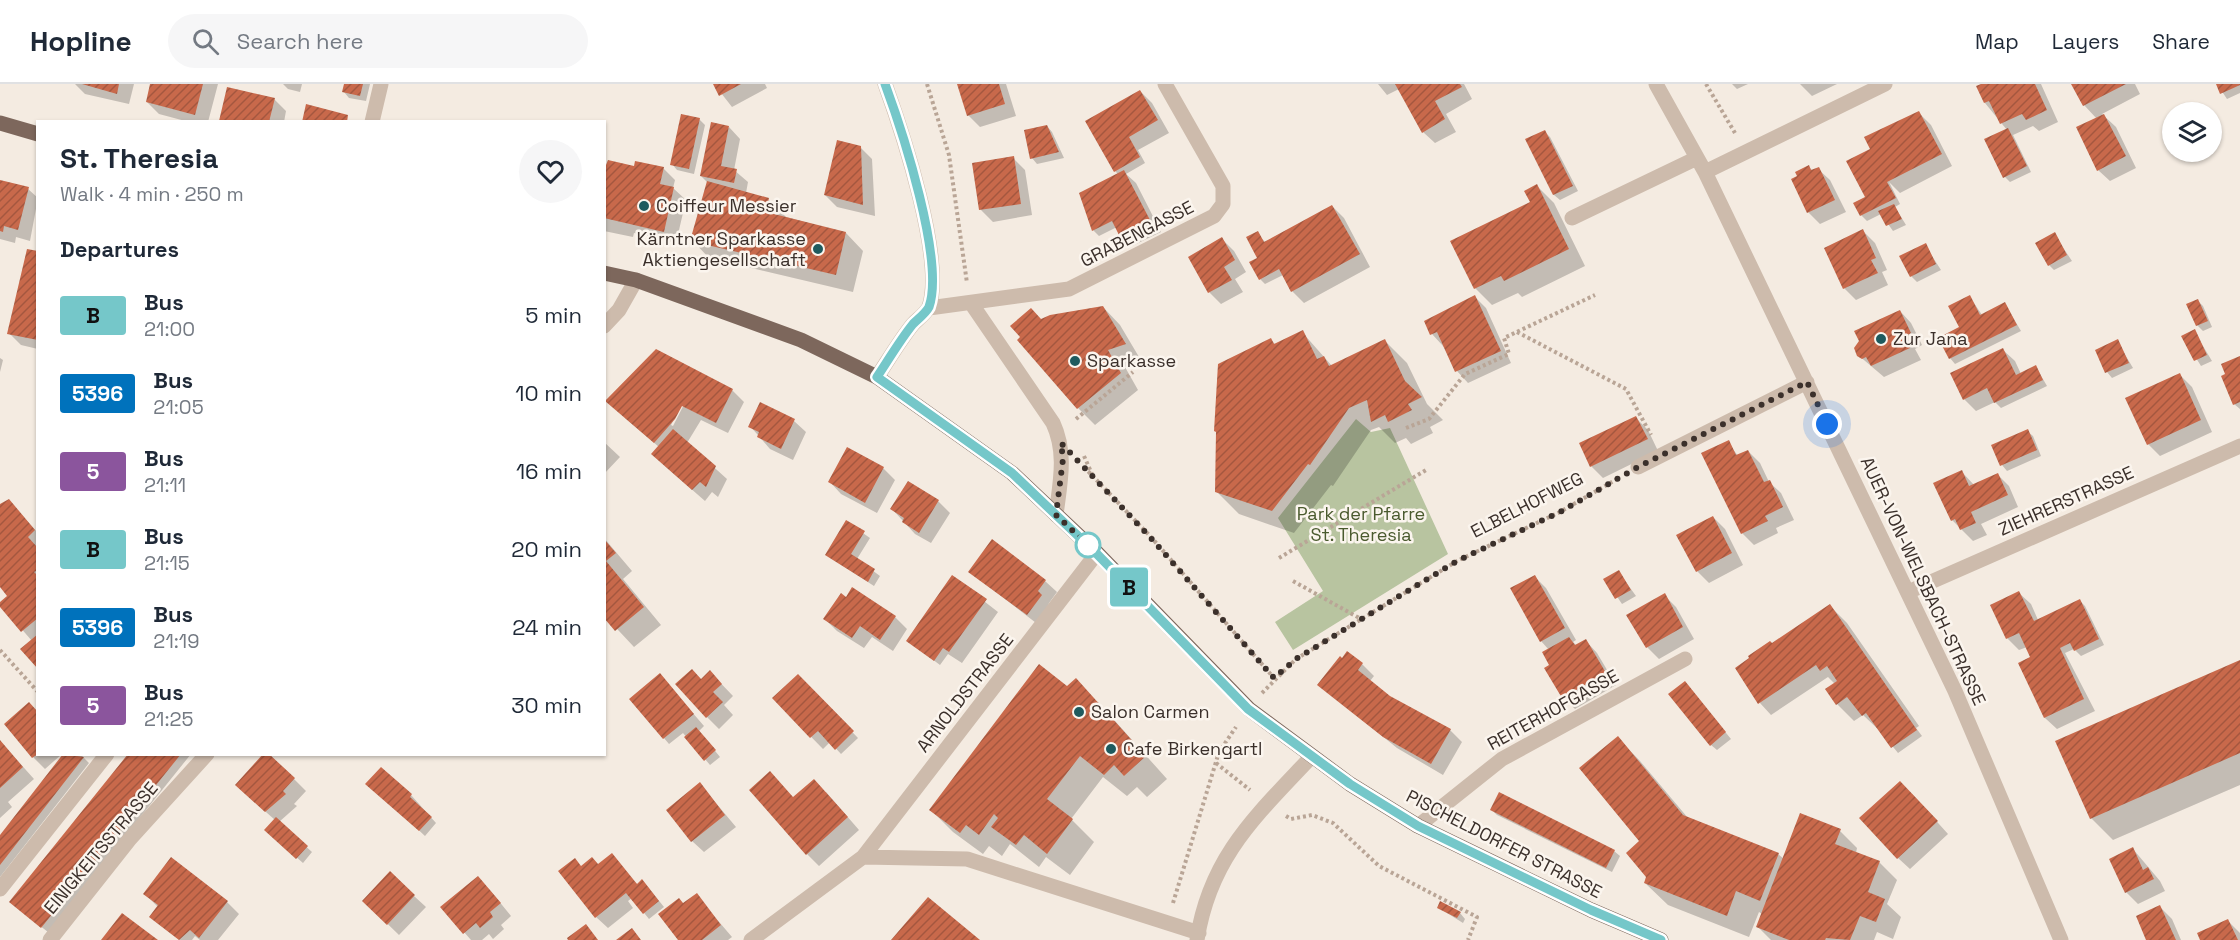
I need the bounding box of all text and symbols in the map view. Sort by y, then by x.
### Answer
search box [168,14,588,68]
text: Hopline [30,23,132,59]
icon: search [189,25,222,58]
text: Search here [237,27,363,55]
text: Map [1975,28,2019,55]
text: Layers [2052,28,2119,55]
text: Share [2152,28,2210,55]
map controls [2162,102,2222,162]
button: layers [2162,102,2222,162]
text: St. Theresia [60,140,218,176]
button: heart [519,140,582,203]
text: Walk · 4 min · 250 m [60,181,244,207]
place label: Coiffeur Messier [656,194,797,217]
street label: GRABENGASSE [1076,195,1197,272]
marker: Coiffeur Messier [637,199,651,213]
place label: Kärntner Sparkasse Aktiengesellschaft [637,227,806,271]
text: Departures [60,235,179,263]
marker: Kärntner Sparkasse Aktiengesellschaft [811,242,825,256]
text: Bus [144,288,184,316]
text: 5 min [525,301,582,329]
text: B [86,302,100,329]
text: 21:00 [144,316,195,342]
place label: Zur Jana [1893,327,1968,350]
marker: Zur Jana [1874,332,1888,346]
place label: Sparkasse [1087,349,1176,372]
marker: Sparkasse [1068,354,1082,368]
text: Bus [153,366,193,394]
text: 10 min [515,379,582,407]
text: 5396 [72,380,123,407]
text: 21:05 [153,394,204,420]
your location [1812,409,1842,439]
text: Bus [144,444,184,472]
street label: AUER-VON-WELSBACH-STRASSE [1856,453,1991,709]
text: 16 min [516,457,582,485]
text: 5 [87,458,99,485]
street label: ZIEHRERSTRASSE [1995,460,2137,541]
street label: ELBELHOFWEG [1467,466,1587,543]
text: 21:11 [144,472,186,498]
park label: Park der Pfarre St. Theresia [1297,502,1425,546]
text: Bus [144,522,184,550]
unlabelled marker [1075,532,1101,558]
text: 20 min [511,535,582,563]
text: B [86,536,100,563]
text: 21:15 [144,550,190,576]
line badge: B [1110,568,1148,606]
text: B [1122,574,1136,601]
text: Bus [153,600,193,628]
text: 24 min [512,613,582,641]
text: 5396 [72,614,123,641]
text: 21:19 [153,628,199,654]
street label: ARNOLDSTRASSE [911,629,1018,757]
street label: REITERHOFGASSE [1483,664,1623,755]
text: Bus [144,678,184,706]
text: 30 min [511,691,582,719]
text: 5 [87,692,99,719]
place label: Salon Carmen [1091,700,1209,723]
marker: Salon Carmen [1072,705,1086,719]
text: 21:25 [144,706,194,732]
place label: Cafe Birkengartl [1123,737,1263,760]
marker: Cafe Birkengartl [1104,742,1118,756]
street label: EINIGKEITSSTRASSE [39,777,163,918]
street label: PISCHELDORFER STRASSE [1402,784,1606,903]

